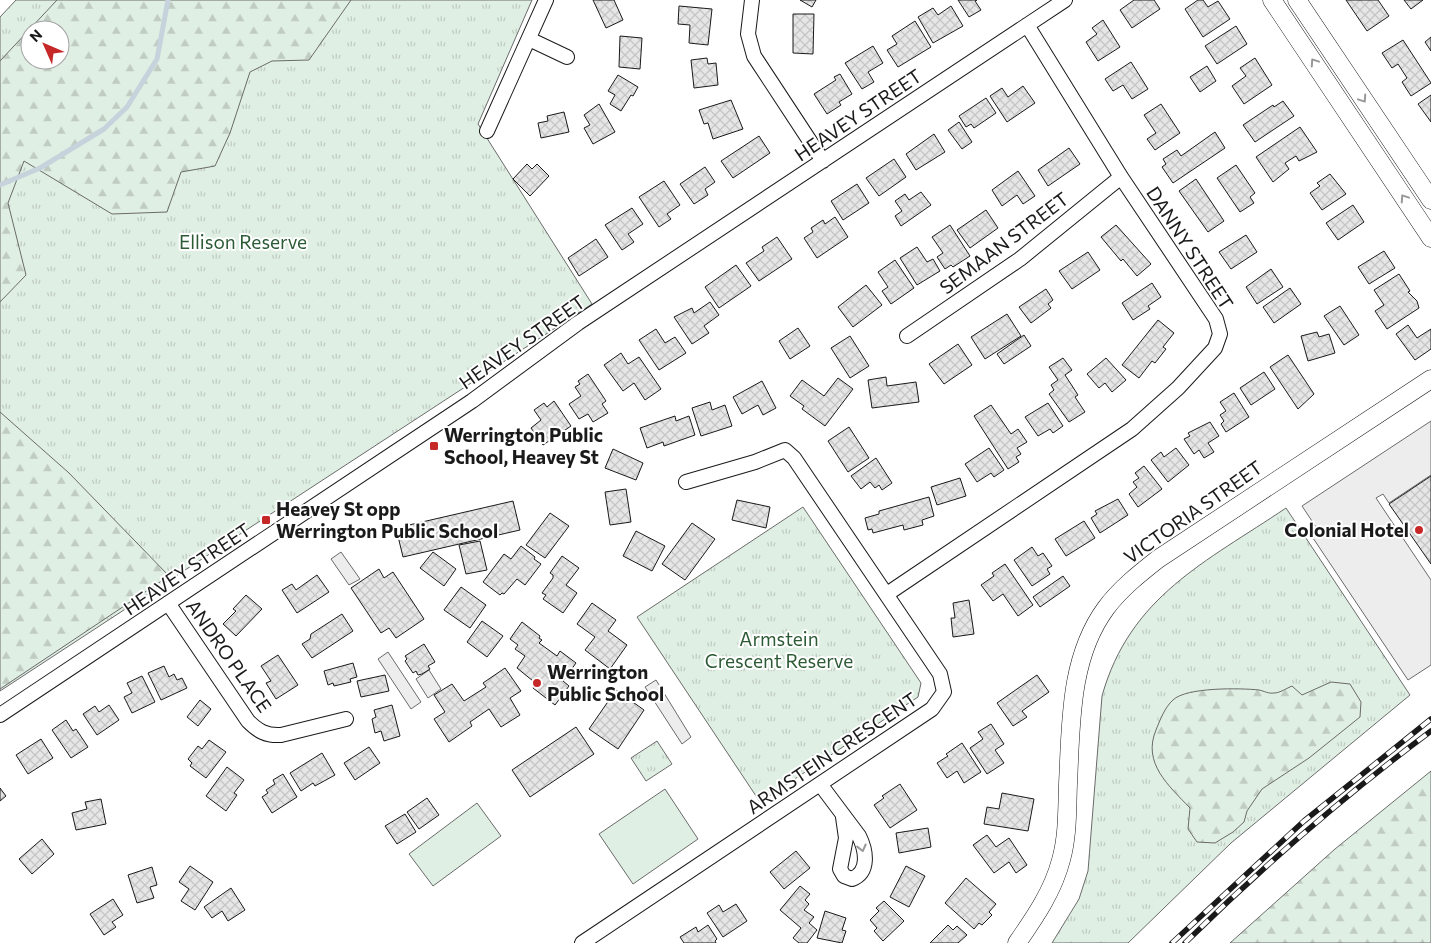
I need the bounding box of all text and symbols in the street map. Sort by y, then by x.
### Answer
north arrow [20,20,70,70]
text: N [26,26,45,45]
one-way arrow [1310,59,1320,68]
street label: HEAVEY STREET [790,64,926,166]
one-way arrow [1357,93,1366,102]
street label: DANNY STREET [1142,182,1239,313]
street label: SEMAAN STREET [935,187,1073,299]
one-way arrow [1401,194,1410,203]
park label: Ellison Reserve [179,230,307,253]
street label: HEAVEY STREET [454,290,589,393]
place label: Werrington Public School, Heavey St [444,423,603,468]
marker: Werrington Public School, Heavey St [428,440,440,452]
street label: VICTORIA STREET [1119,455,1266,568]
place label: Heavey St opp Werrington Public School [276,497,498,542]
marker: Heavey St opp Werrington Public School [260,514,272,526]
street label: HEAVEY STREET [119,518,255,620]
place label: Colonial Hotel [1284,518,1409,541]
marker: Colonial Hotel [1413,524,1425,536]
street label: ANDRO PLACE [182,595,277,717]
park label: Armstein Crescent Reserve [705,627,853,672]
place label: Werrington Public School [547,660,664,705]
marker: Werrington Public School [531,677,543,689]
street label: ARMSTEIN CRESCENT [742,687,921,818]
one-way arrow [857,843,867,851]

